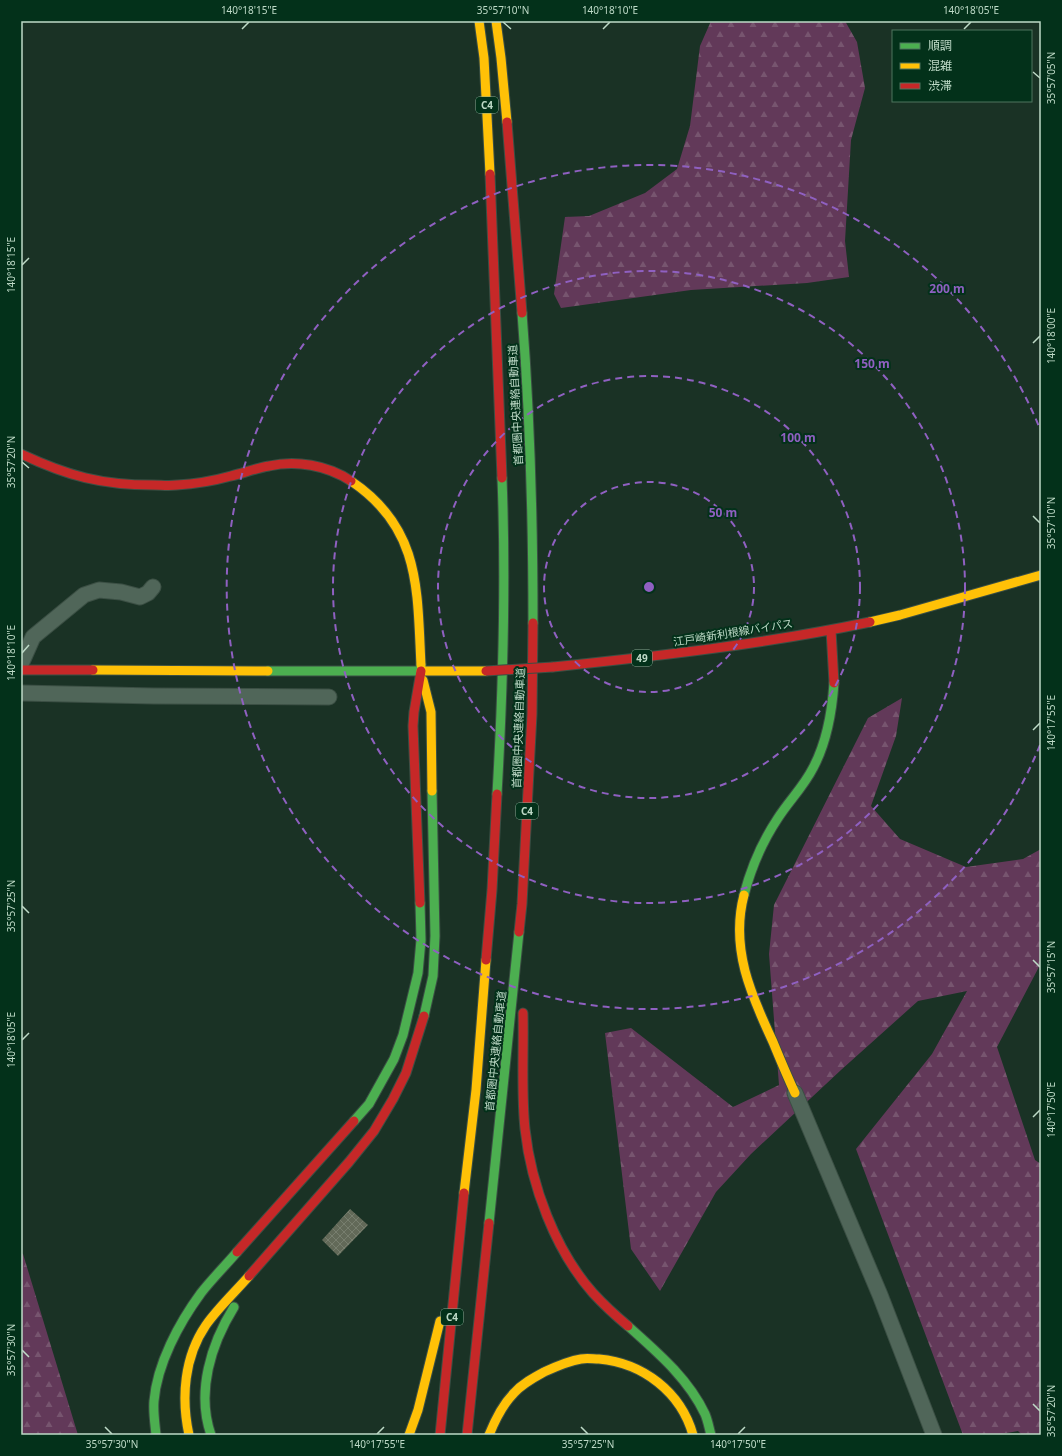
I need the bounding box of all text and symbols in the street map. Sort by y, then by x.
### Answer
text: 140°18'15"E [221,3,277,17]
text: 35°57'10"N [477,3,529,17]
text: 140°18'10"E [582,3,638,17]
text: 140°18'05"E [943,3,999,17]
legend [892,30,1032,102]
text: 順調 [928,37,952,54]
text: 35°57'05"N [1044,52,1058,104]
text: 混雑 [928,57,952,74]
text: 渋滞 [928,77,952,94]
road number: C4 [476,97,498,113]
text: 140°18'15"E [4,237,18,293]
text: 200 m [929,280,965,297]
text: 140°18'00"E [1044,308,1058,364]
street label: 首都圏中央連絡自動車道 [504,344,526,466]
text: 150 m [854,355,890,372]
text: 100 m [780,429,816,446]
text: 35°57'20"N [4,436,18,488]
text: 35°57'10"N [1044,497,1058,549]
text: 50 m [709,504,737,521]
centre of rings [642,580,656,594]
street label: 江戸崎新利根線バイパス [672,615,794,649]
text: 140°18'10"E [4,625,18,681]
road number: 49 [632,650,652,666]
street label: 首都圏中央連絡自動車道 [508,667,528,789]
text: 140°17'55"E [1044,695,1058,751]
road number: C4 [516,803,538,819]
text: 35°57'25"N [4,880,18,932]
text: 35°57'15"N [1044,941,1058,993]
street label: 首都圏中央連絡自動車道 [481,990,509,1112]
text: 140°18'05"E [4,1012,18,1068]
text: 140°17'50"E [1044,1082,1058,1138]
road number: C4 [441,1309,463,1325]
text: 35°57'30"N [4,1324,18,1376]
text: 35°57'20"N [1044,1385,1058,1437]
text: 35°57'30"N [86,1437,138,1451]
text: 140°17'55"E [349,1437,405,1451]
text: 35°57'25"N [562,1437,614,1451]
text: 140°17'50"E [710,1437,766,1451]

